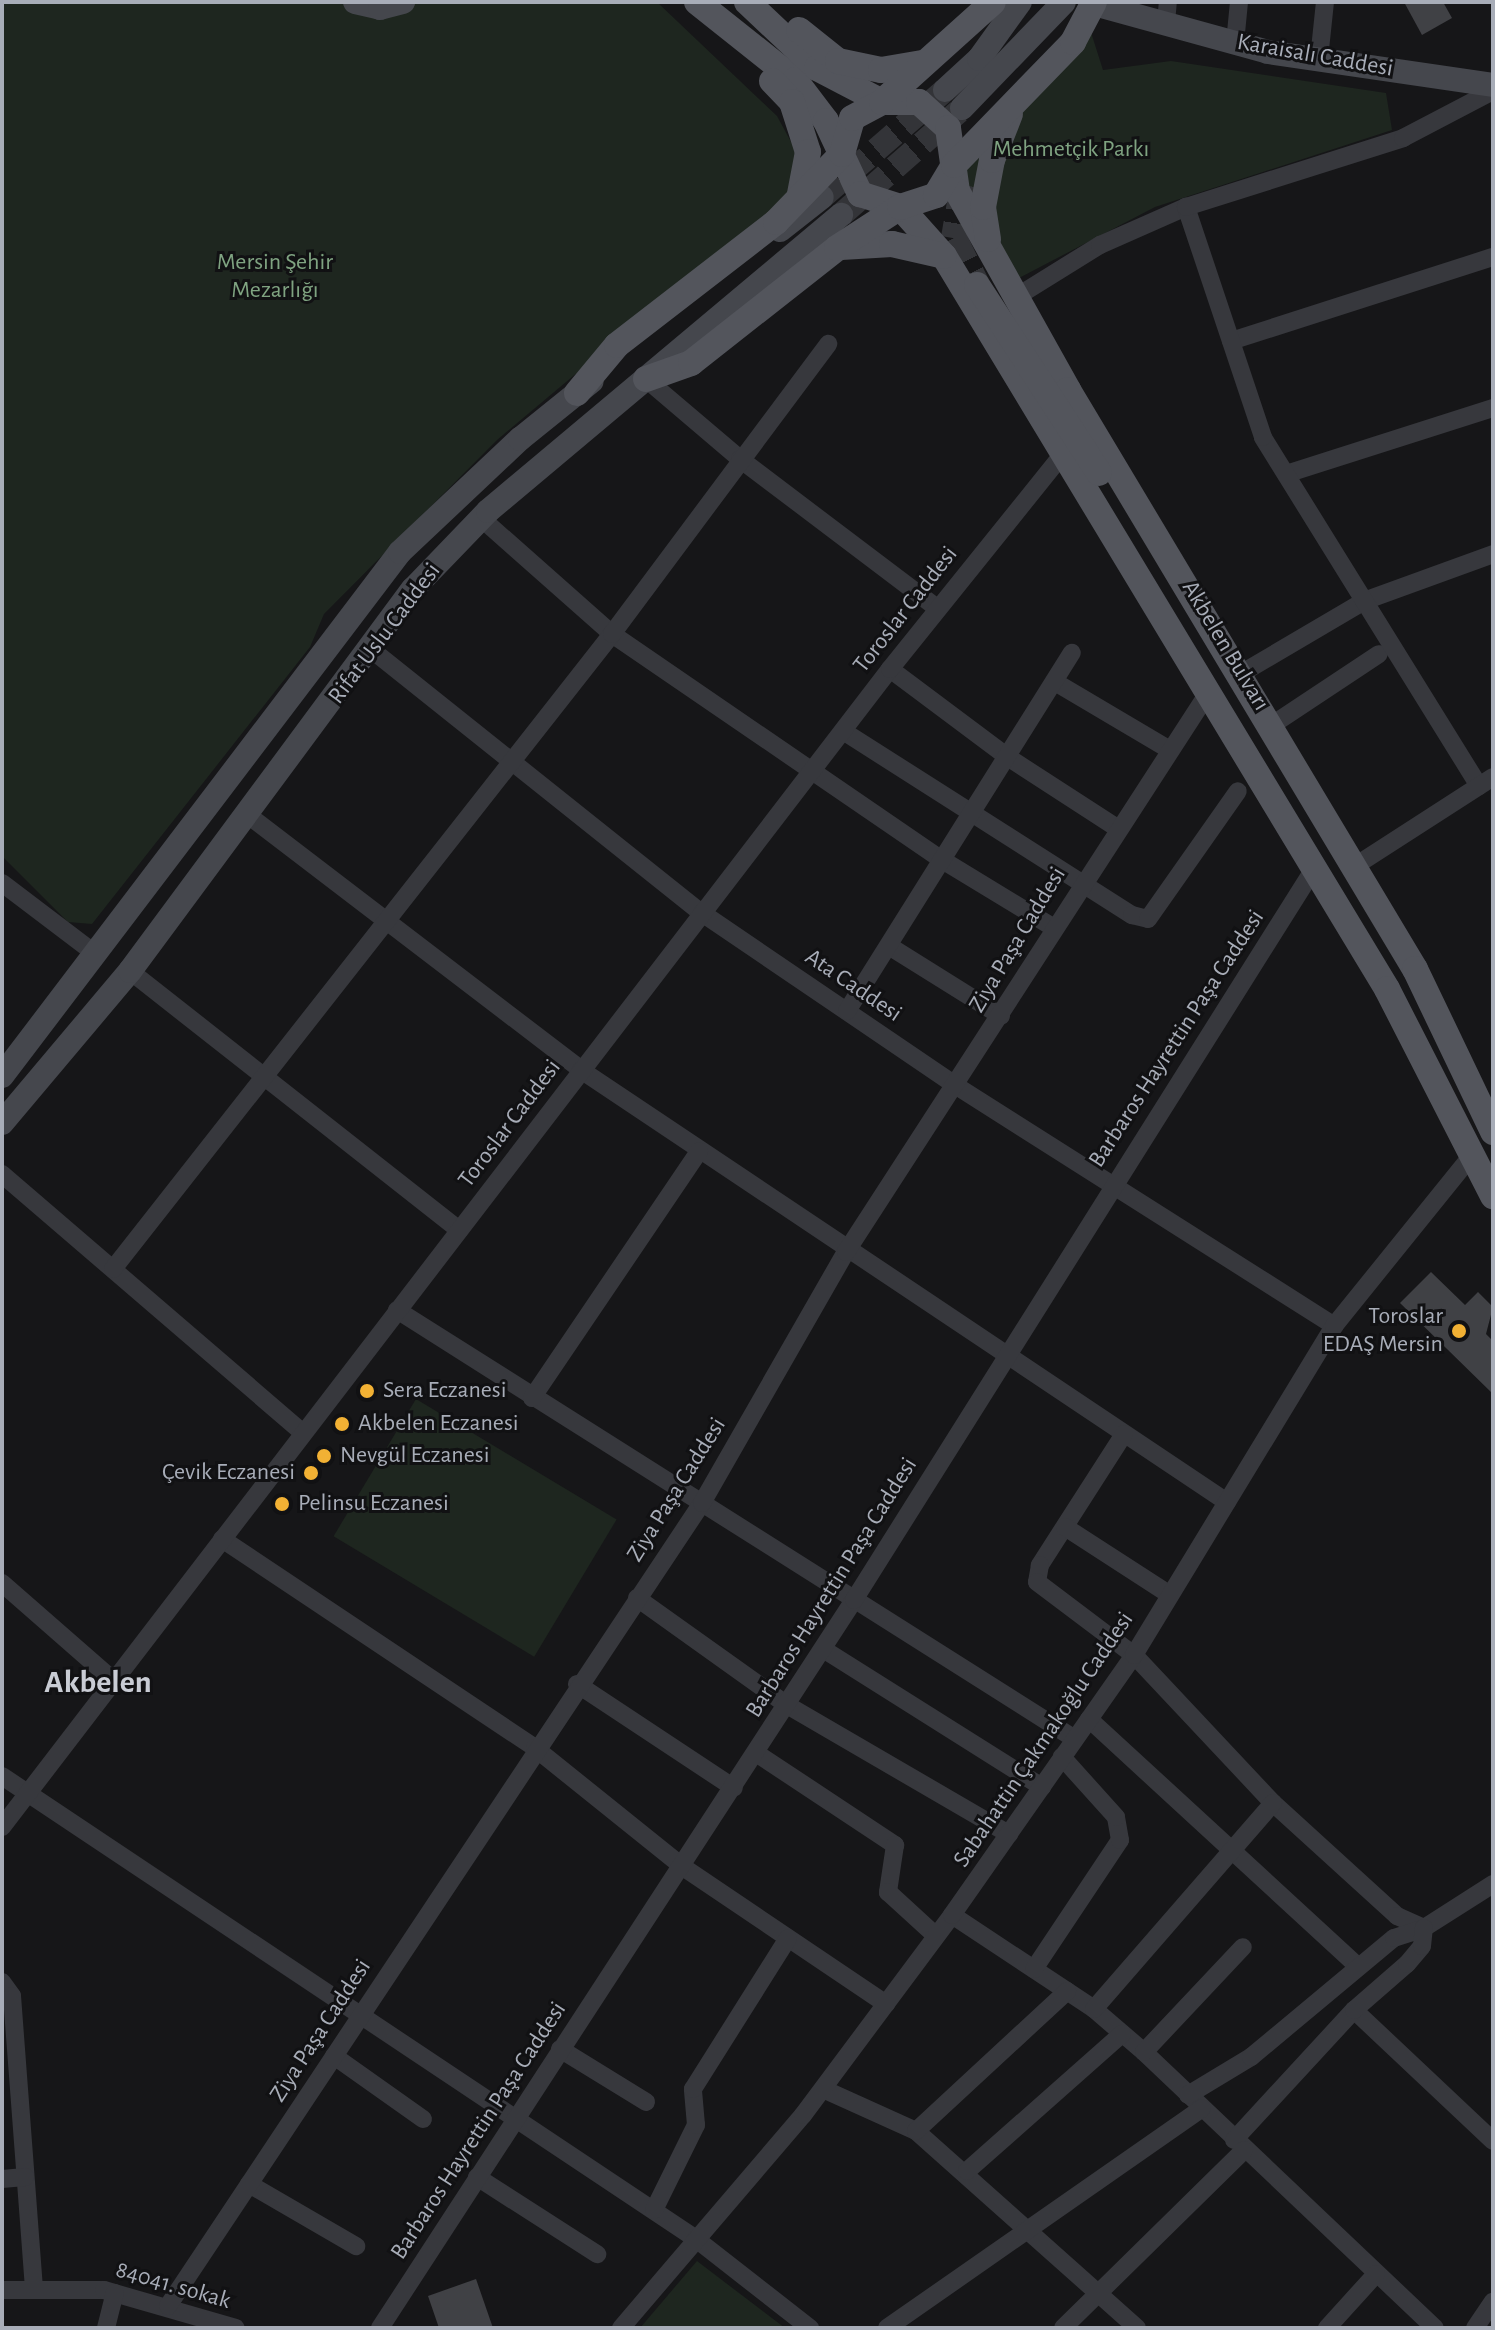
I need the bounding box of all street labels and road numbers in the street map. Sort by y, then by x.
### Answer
street label: Karaisalı Caddesi [1235,28,1395,84]
street label: Toroslar Caddesi [848,541,964,679]
street label: Rifat Uslu Caddesi [323,558,447,710]
street label: Akbelen Bulvarı [1175,576,1275,716]
street label: Ziya Paşa Caddesi [963,862,1073,1018]
street label: Barbaros Hayrettin Paşa Caddesi [1083,905,1271,1173]
street label: Ata Caddesi [799,943,907,1029]
street label: Toroslar Caddesi [453,1054,567,1194]
street label: Ziya Paşa Caddesi [621,1413,733,1567]
street label: Barbaros Hayrettin Paşa Caddesi [740,1453,924,1723]
street label: Sabahattin Çakmakoğlu Caddesi [948,1607,1140,1873]
street label: Ziya Paşa Caddesi [264,1954,378,2108]
street label: Barbaros Hayrettin Paşa Caddesi [385,1997,573,2265]
street label: 84041. sokak [112,2256,234,2316]

